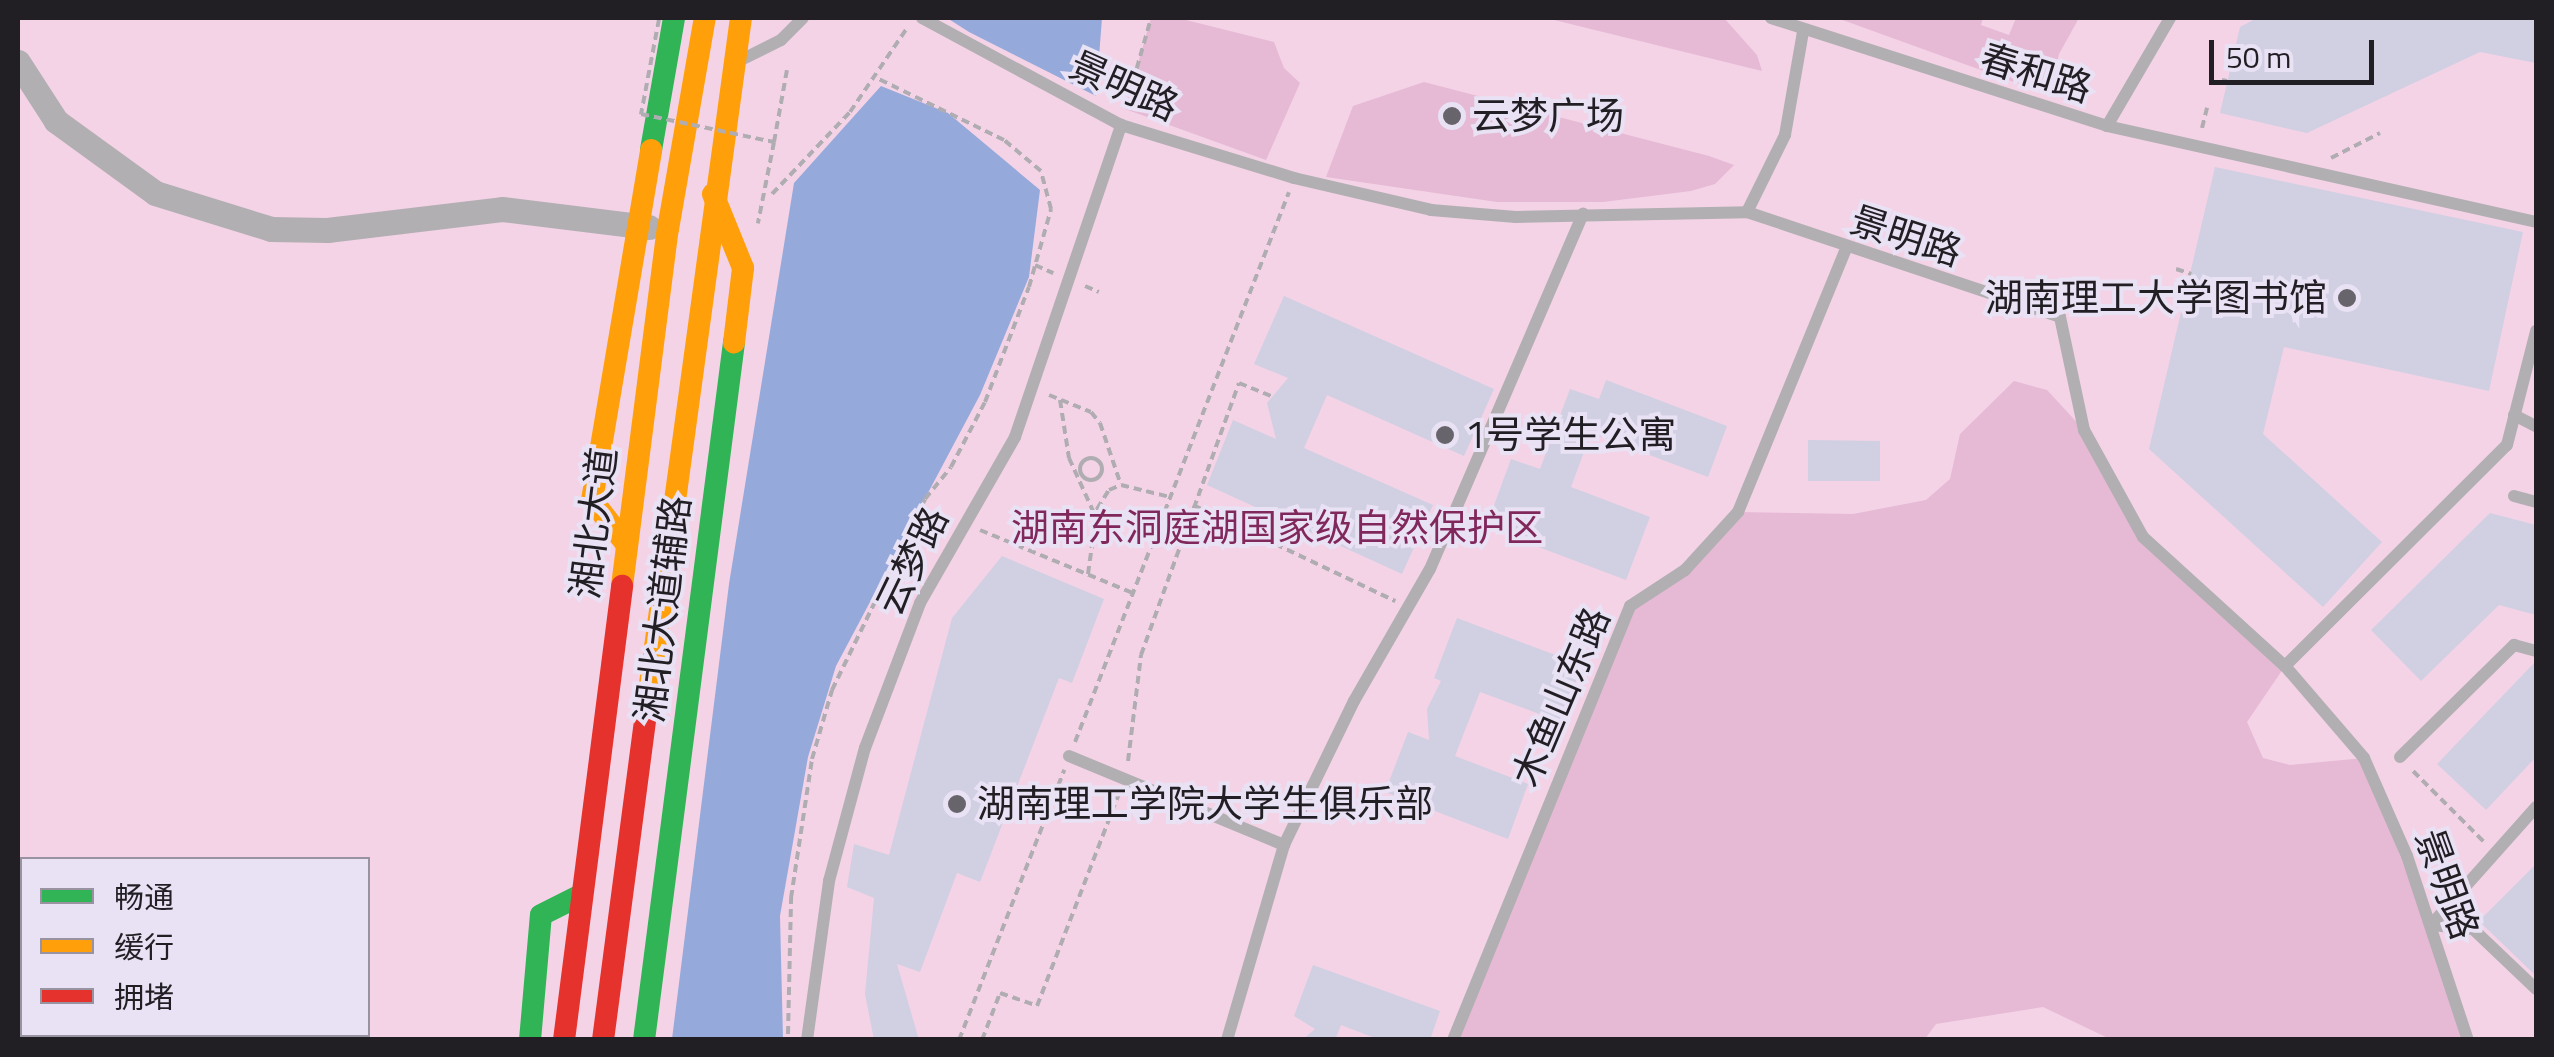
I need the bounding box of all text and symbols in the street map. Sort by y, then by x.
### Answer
scale bar [2214,20,2379,82]
text: 50 m [2226,34,2291,80]
street label: 春和路 [1975,35,2097,111]
street label: 景明路 [1063,42,1185,130]
place label: 云梦广场 [1472,93,1624,139]
marker: 云梦广场 [1441,105,1463,127]
street label: 景明路 [1845,197,1967,275]
place label: 湖南理工大学图书馆 [1985,275,2327,321]
marker: 湖南理工大学图书馆 [2336,287,2358,309]
place label: 1号学生公寓 [1465,412,1676,458]
marker: 1号学生公寓 [1434,424,1456,446]
street label: 湘北大道 [562,445,626,601]
street label: 湘北大道辅路 [626,493,700,725]
street label: 云梦路 [867,500,957,622]
park label: 湖南东洞庭湖国家级自然保护区 [1011,505,1543,551]
street label: 木鱼山东路 [1503,601,1619,793]
place label: 湖南理工学院大学生俱乐部 [977,781,1433,827]
marker: 湖南理工学院大学生俱乐部 [946,793,968,815]
street label: 景明路 [2406,823,2488,945]
legend [20,857,370,1037]
text: 畅通 [114,874,174,920]
text: 缓行 [114,924,174,970]
text: 拥堵 [114,974,174,1020]

